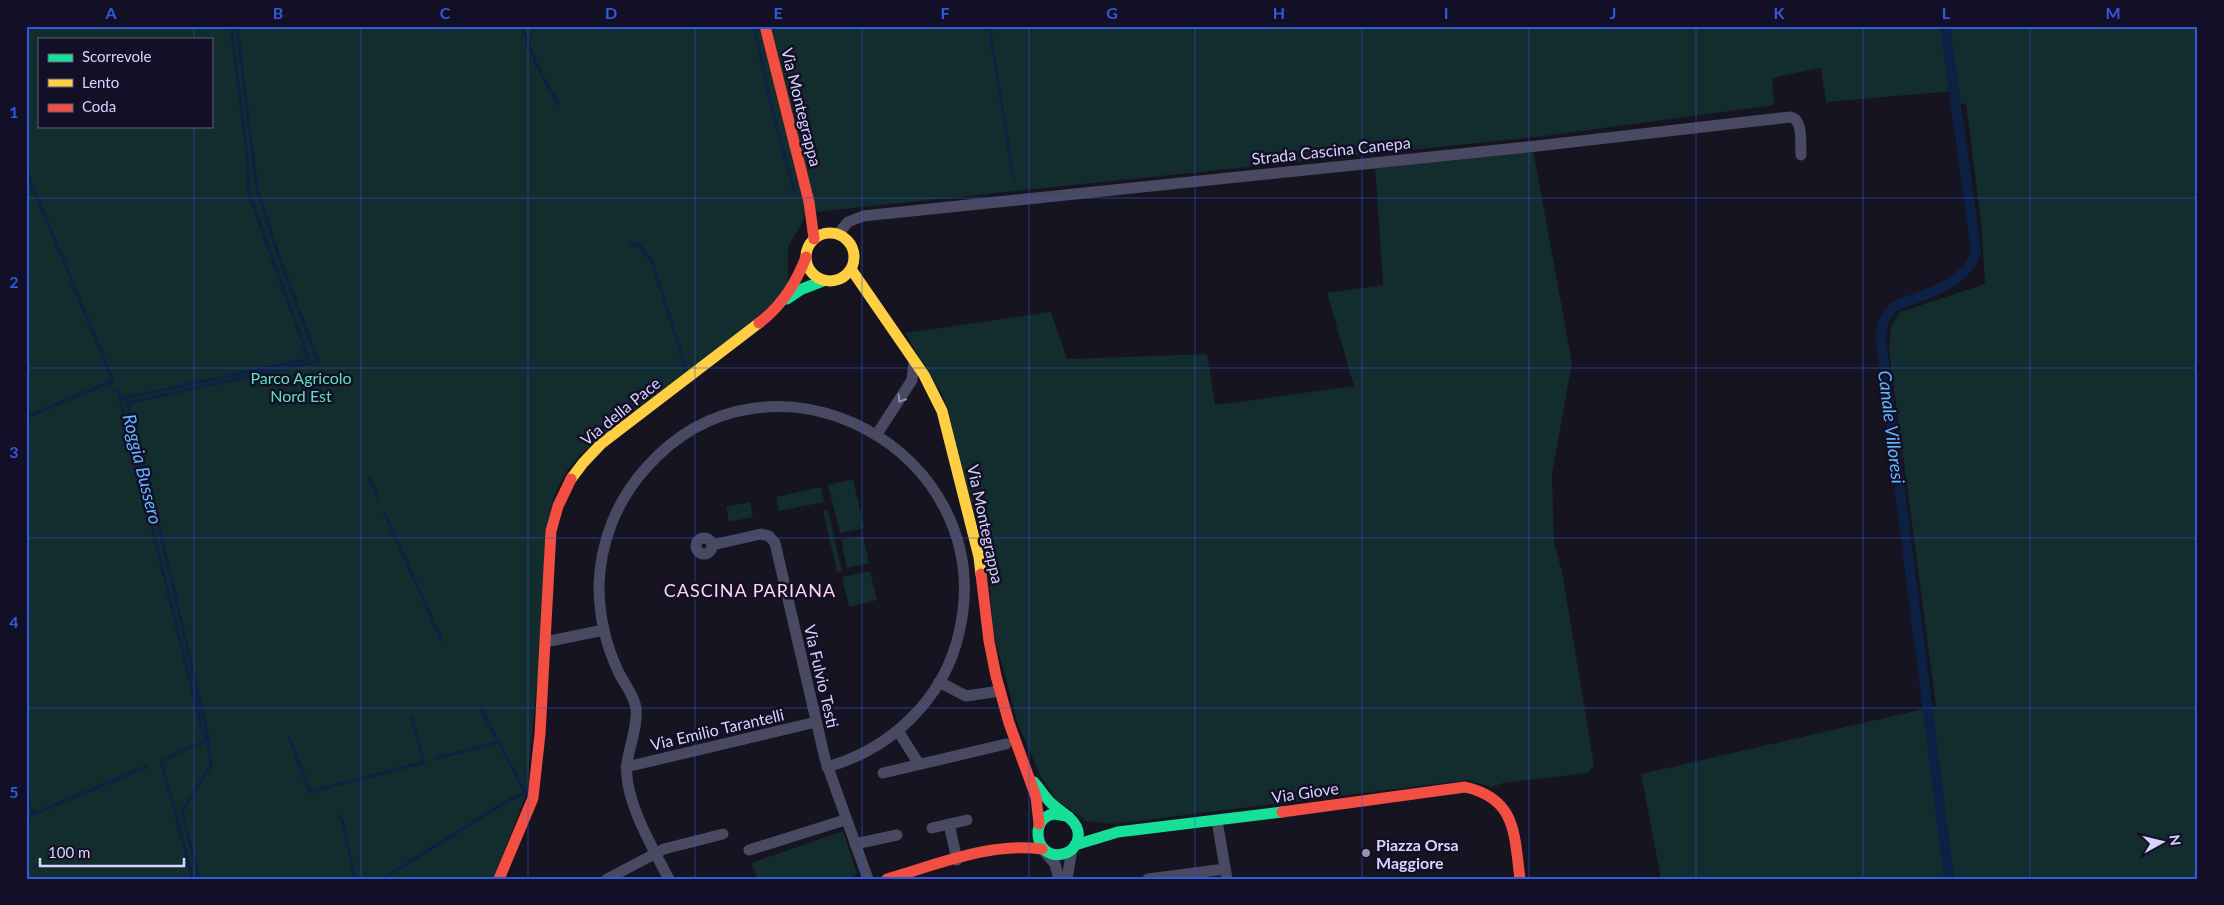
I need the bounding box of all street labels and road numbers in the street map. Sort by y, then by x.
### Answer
street label: Via Montegrappa [778,46,826,168]
street label: Strada Cascina Canepa [1251,132,1411,168]
street label: Via della Pace [576,373,664,449]
street label: Via Montegrappa [964,463,1008,585]
street label: Via Fulvio Testi [801,623,843,729]
street label: Via Emilio Tarantelli [648,704,786,754]
street label: Via Giove [1270,778,1340,806]

